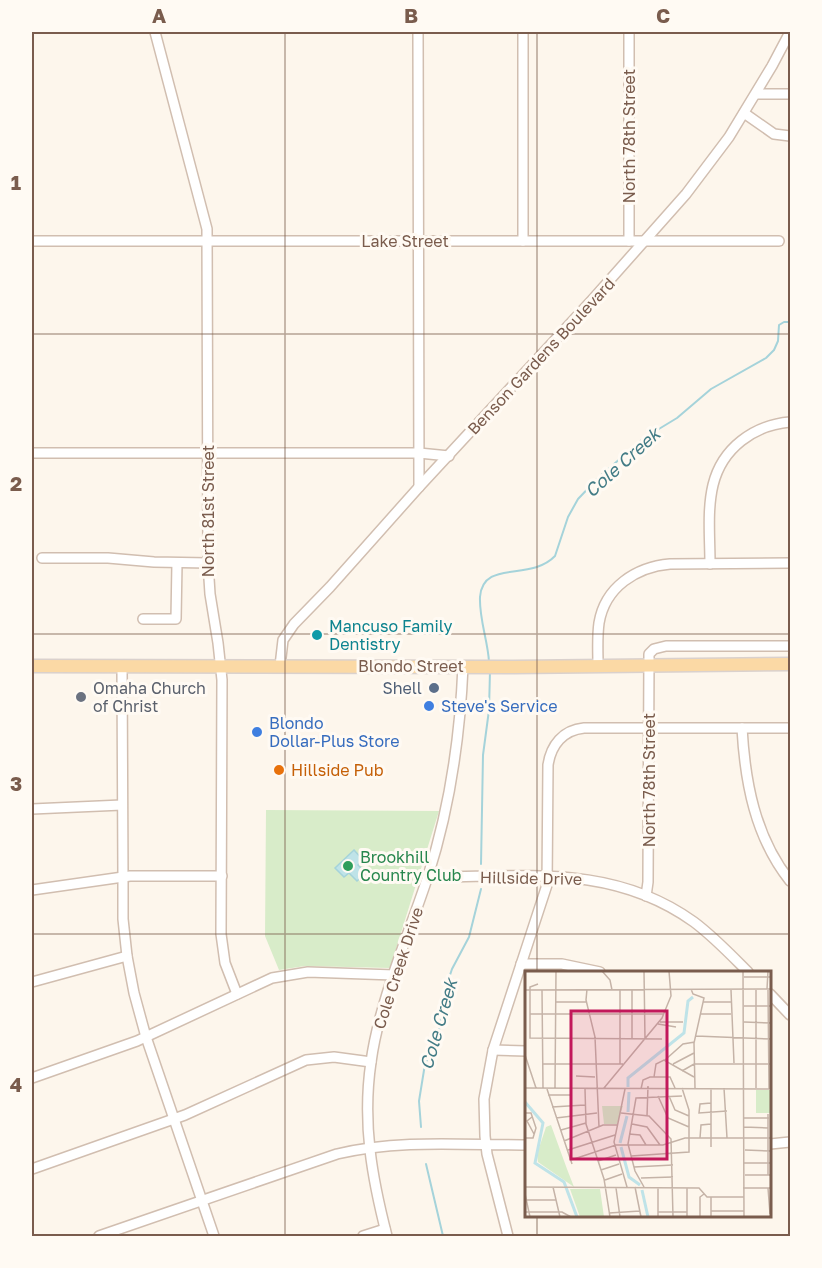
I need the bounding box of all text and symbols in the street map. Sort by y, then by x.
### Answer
text: A [152,3,166,27]
text: B [404,3,418,27]
text: C [656,3,670,27]
street label: North 78th Street [619,69,639,203]
text: 1 [11,170,21,194]
street label: Lake Street [361,231,449,251]
street label: Benson Gardens Boulevard [463,273,619,439]
water label: Cole Creek [580,421,666,502]
street label: North 81st Street [198,445,218,577]
text: 2 [10,471,22,495]
place label: Mancuso Family Dentistry [329,616,453,654]
marker: Mancuso Family Dentistry [310,628,324,642]
street label: Blondo Street [358,656,464,676]
place label: Omaha Church of Christ [93,678,206,716]
place label: Shell [382,678,422,698]
marker: Shell [427,681,441,695]
marker: Omaha Church of Christ [74,690,88,704]
place label: Steve's Service [441,696,558,716]
marker: Steve's Service [422,699,436,713]
place label: Blondo Dollar-Plus Store [269,713,399,751]
street label: North 78th Street [639,713,659,847]
marker: Blondo Dollar-Plus Store [250,725,264,739]
place label: Hillside Pub [291,760,384,780]
marker: Hillside Pub [272,763,286,777]
text: 3 [10,771,22,795]
place label: Brookhill Country Club [360,847,462,885]
marker: Brookhill Country Club [341,859,355,873]
street label: Hillside Drive [480,867,582,889]
street label: Cole Creek Drive [369,905,427,1031]
inset map [525,971,771,1217]
water label: Cole Creek [415,974,462,1072]
text: 4 [10,1072,22,1096]

